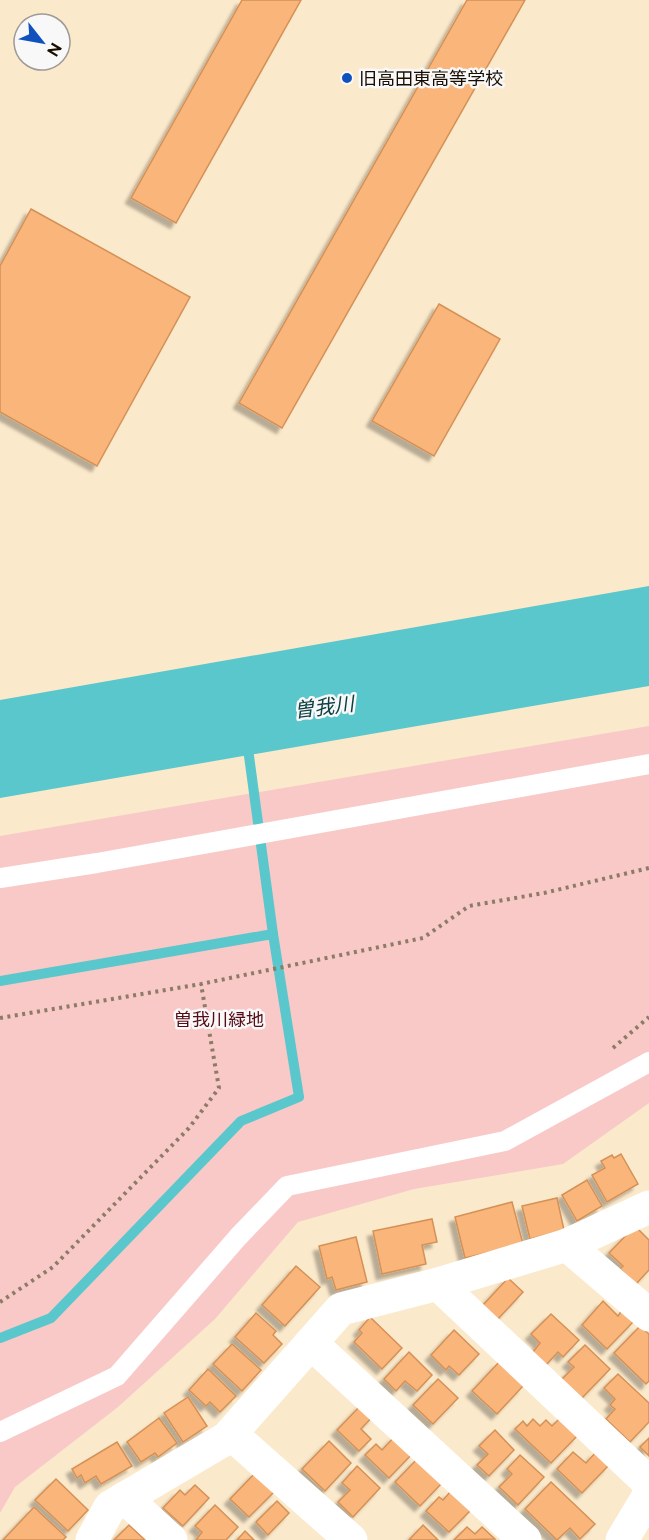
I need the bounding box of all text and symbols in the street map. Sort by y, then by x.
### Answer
north arrow [12,12,72,72]
text: N [43,39,66,60]
place label: 旧高田東高等学校 [359,68,503,89]
marker: 旧高田東高等学校 [340,71,354,85]
water label: 曽我川 [293,691,357,723]
park label: 曽我川緑地 [174,1009,264,1030]

